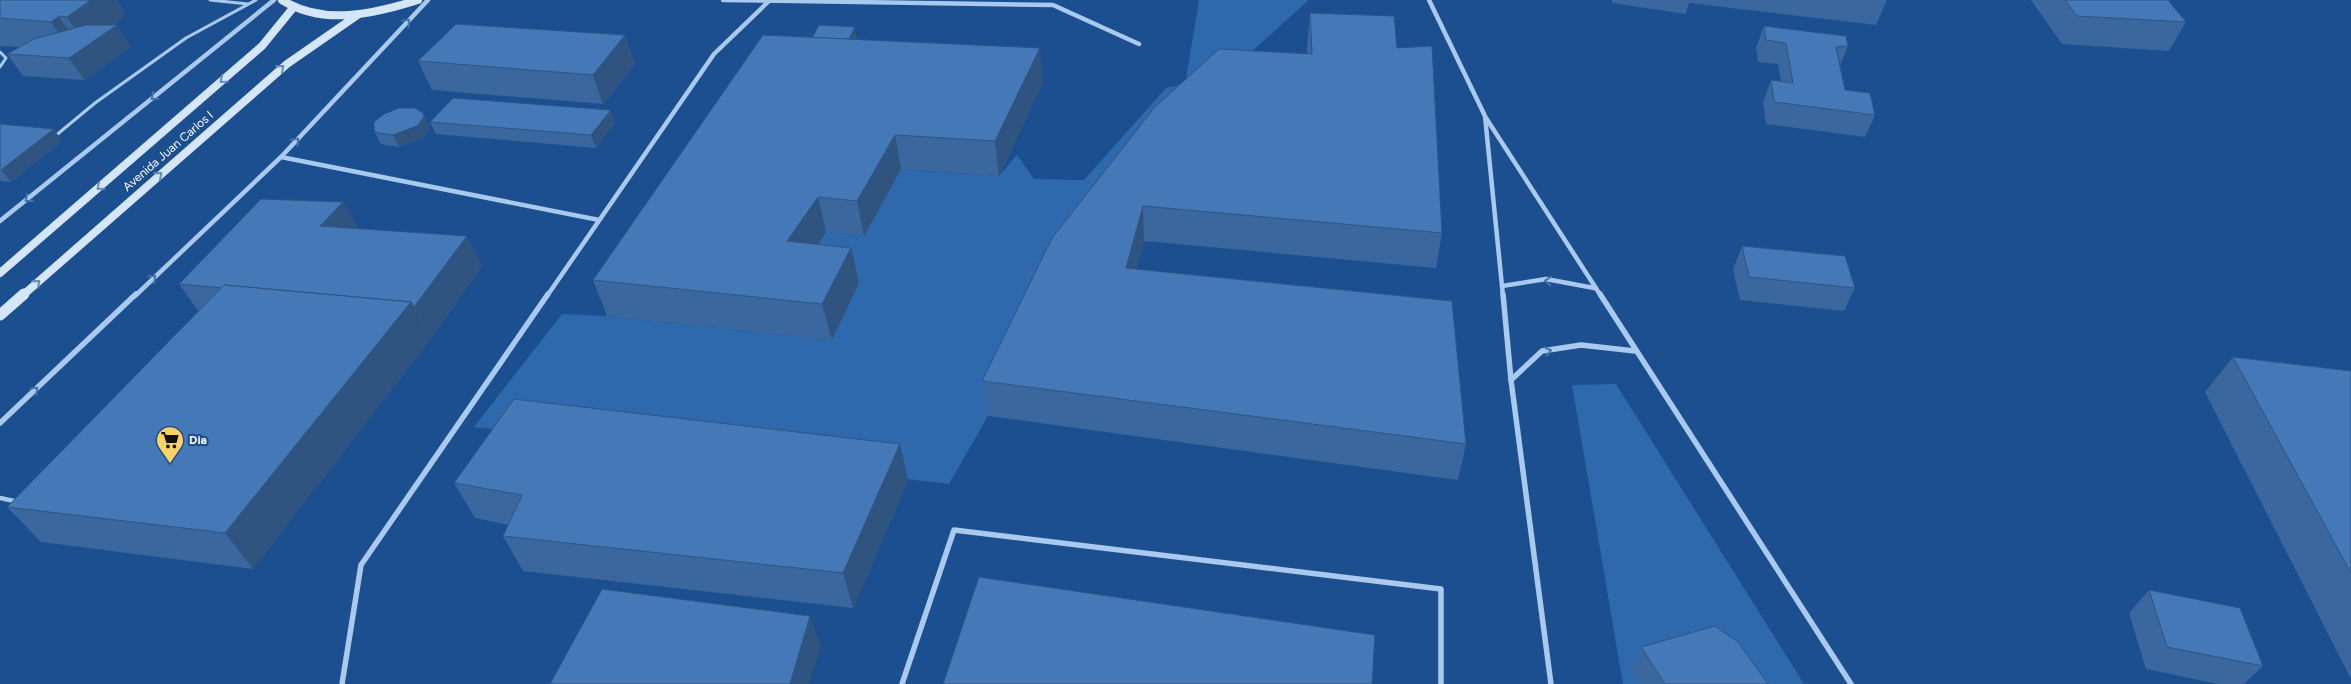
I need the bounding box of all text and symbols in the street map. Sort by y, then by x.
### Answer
one-way arrow [401,19,410,28]
one-way arrow [276,65,285,74]
one-way arrow [219,74,228,83]
one-way arrow [151,91,160,99]
street label: Avenida Juan Carlos I [120,108,216,194]
one-way arrow [290,138,299,147]
one-way arrow [153,173,162,181]
one-way arrow [97,181,106,189]
one-way arrow [24,193,33,202]
one-way arrow [148,275,157,284]
one-way arrow [1544,275,1552,286]
one-way arrow [31,279,40,288]
one-way arrow [1544,346,1552,357]
one-way arrow [30,387,39,396]
supermarket icon: Dia [155,425,185,464]
place label: Dia [189,433,207,447]

